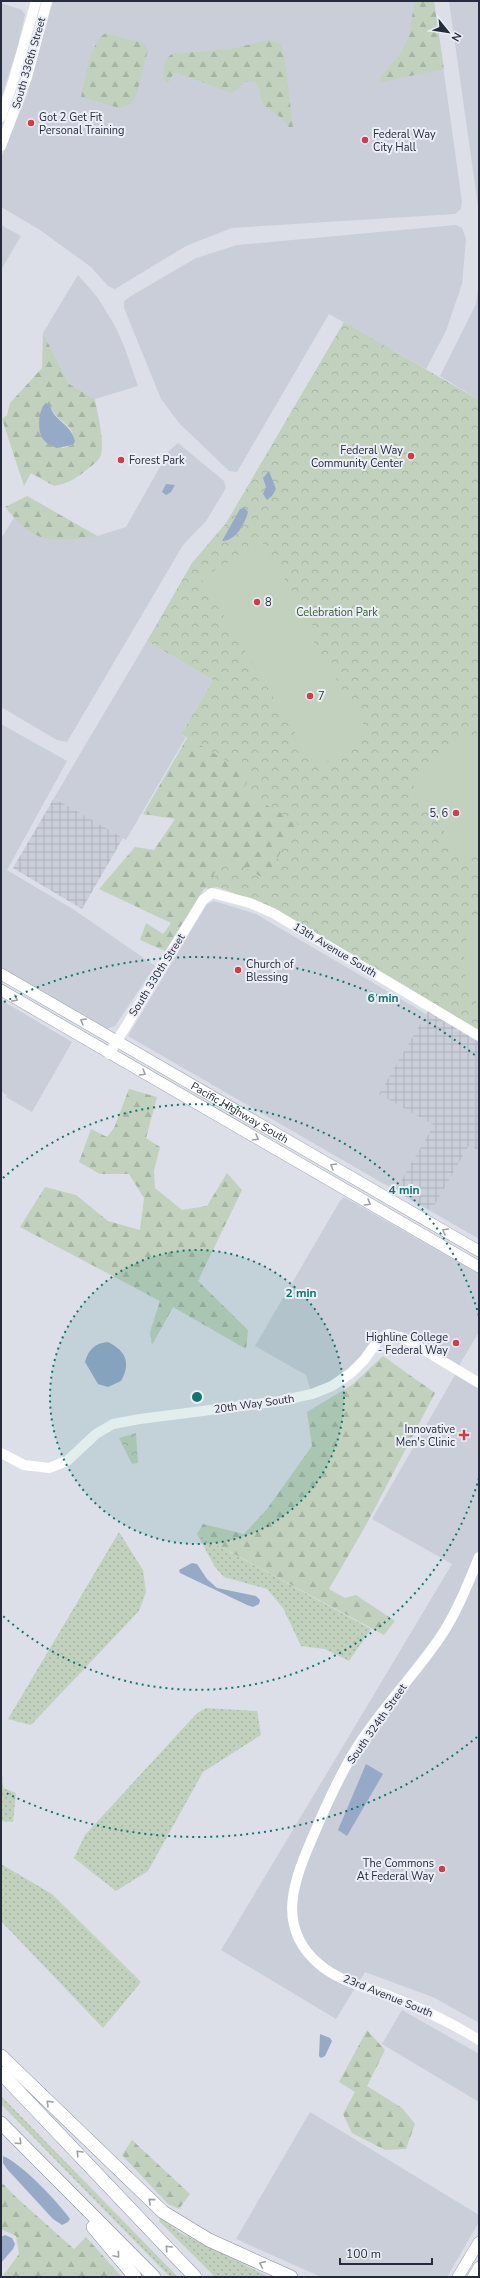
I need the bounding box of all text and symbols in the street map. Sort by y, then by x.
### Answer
north arrow [428,12,468,52]
street label: South 336th Street [9,15,49,111]
text: N [448,29,465,44]
place label: Got 2 Get Fit Personal Training [39,110,125,138]
marker: Got 2 Get Fit Personal Training [26,118,36,128]
place label: Federal Way City Hall [373,127,436,155]
marker: Federal Way City Hall [360,135,370,145]
place label: Federal Way Community Center [311,443,403,471]
marker: Federal Way Community Center [406,451,416,461]
place label: Forest Park [129,453,185,468]
marker: Forest Park [116,455,126,465]
place label: 8 [265,595,272,610]
marker: 8 [252,597,262,607]
park label: Celebration Park [296,605,378,620]
place label: 7 [318,689,325,704]
marker: 7 [305,691,315,701]
place label: 5, 6 [429,806,448,821]
marker: 5, 6 [451,808,461,818]
street label: 13th Avenue South [290,919,380,981]
street label: South 330th Street [126,931,189,1019]
place label: Church of Blessing [246,957,294,985]
marker: Church of Blessing [233,965,243,975]
text: 6 min [367,990,399,1006]
one-way arrow [11,994,19,1001]
one-way arrow [80,1019,87,1026]
one-way arrow [139,1068,146,1075]
street label: Pacific Highway South [188,1078,291,1147]
one-way arrow [252,1133,259,1140]
one-way arrow [330,1164,337,1171]
text: 4 min [388,1182,420,1198]
one-way arrow [364,1199,371,1206]
one-way arrow [442,1229,449,1236]
text: 2 min [285,1285,317,1301]
place label: Highline College - Federal Way [366,1330,448,1358]
marker: Highline College - Federal Way [451,1338,461,1348]
centre of rings [190,1390,204,1404]
street label: 20th Way South [213,1391,295,1417]
place label: Innovative Men's Clinic [396,1422,455,1450]
marker: Innovative Men's Clinic [458,1429,470,1441]
street label: South 324th Street [344,1681,410,1767]
place label: The Commons At Federal Way [357,1856,434,1884]
marker: The Commons At Federal Way [437,1864,447,1874]
street label: 23rd Avenue South [341,1971,435,2021]
one-way arrow [46,2100,54,2108]
one-way arrow [15,2137,22,2145]
one-way arrow [77,2151,84,2158]
one-way arrow [149,2199,156,2206]
scale bar [340,2240,432,2266]
one-way arrow [166,2246,173,2253]
text: 100 m [346,2246,381,2262]
one-way arrow [112,2251,119,2258]
one-way arrow [258,2261,266,2269]

